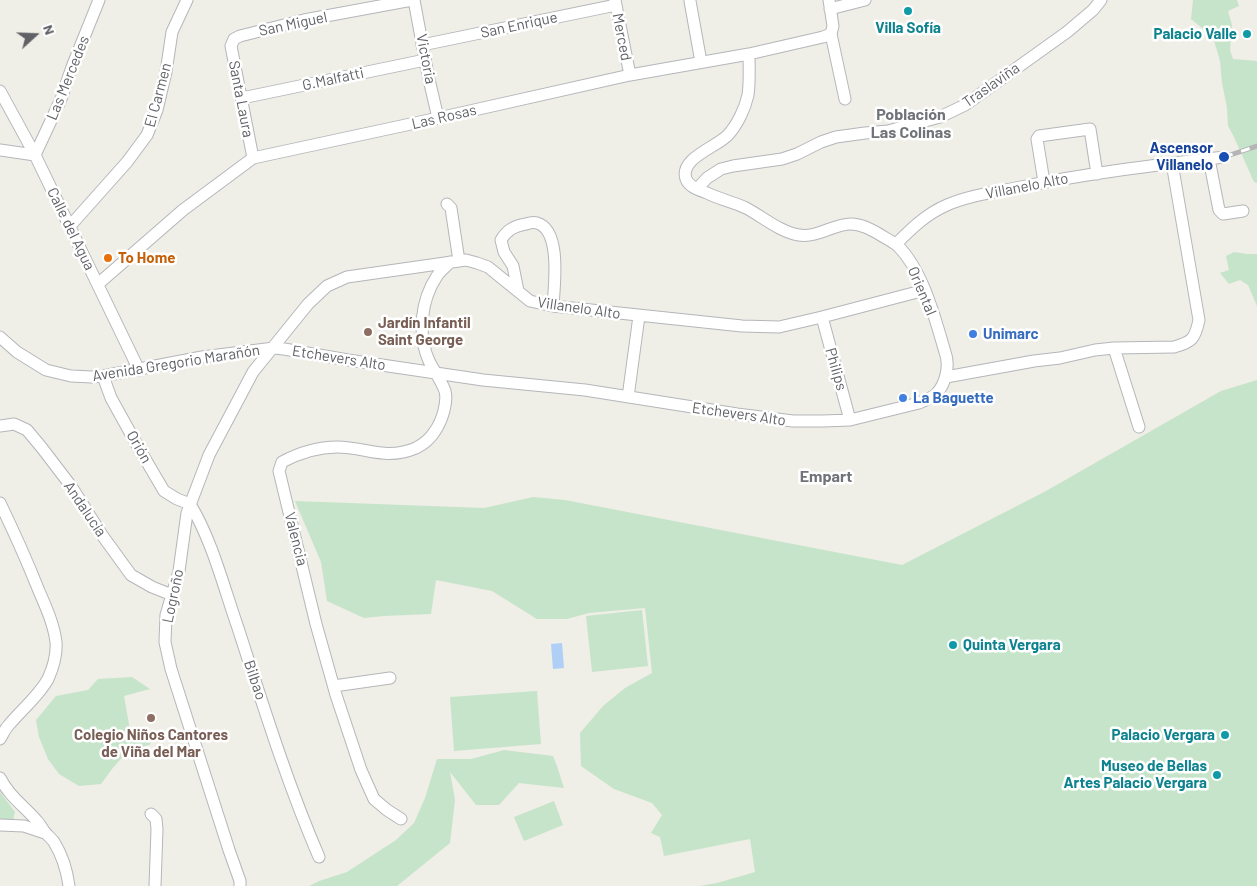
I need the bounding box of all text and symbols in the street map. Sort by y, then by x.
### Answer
marker: Villa Sofía [902,5,914,17]
street label: San Miguel [257,8,329,40]
street label: San Enrique [479,8,559,42]
north arrow [10,10,60,60]
street label: Merced [609,12,635,62]
place label: Villa Sofía [875,19,941,37]
text: N [40,22,59,37]
place label: Palacio Valle [1154,25,1237,43]
marker: Palacio Valle [1241,28,1253,40]
street label: Victoria [412,32,440,86]
street label: Las Mercedes [43,33,93,123]
street label: Santa Laura [225,59,257,139]
street label: Traslaviña [959,59,1023,111]
street label: El Carmen [141,61,175,129]
street label: G.Malfatti [301,64,365,94]
street label: Las Rosas [410,101,478,133]
district label: Población Las Colinas [871,105,951,143]
place label: Ascensor Villanelo [1149,139,1213,174]
marker: Ascensor Villanelo [1217,150,1231,164]
street label: Villanelo Alto [984,169,1070,203]
street label: Calle del Agua [43,185,99,273]
place label: To Home [118,249,175,267]
marker: To Home [102,252,114,264]
street label: Oriental [904,264,940,318]
street label: Villanelo Alto [536,293,622,323]
place label: Jardín Infantil Saint George [378,314,471,349]
place label: Unimarc [983,325,1039,343]
marker: Jardín Infantil Saint George [362,326,374,338]
marker: Unimarc [967,328,979,340]
street label: Avenida Gregorio Marañón [91,341,261,385]
street label: Etchevers Alto [291,342,387,374]
street label: Philips [821,346,851,392]
place label: La Baguette [913,389,994,407]
marker: La Baguette [897,392,909,404]
street label: Etchevers Alto [691,399,787,429]
street label: Orión [123,427,155,467]
district label: Empart [800,467,852,487]
street label: Andalucía [60,478,110,540]
street label: Valencia [281,510,311,568]
street label: Logroño [159,567,187,625]
place label: Quinta Vergara [963,636,1061,654]
marker: Quinta Vergara [947,639,959,651]
street label: Bilbao [240,658,270,702]
marker: Colegio Niños Cantores de Viña del Mar [145,712,157,724]
place label: Colegio Niños Cantores de Viña del Mar [74,726,228,761]
place label: Palacio Vergara [1112,726,1215,744]
marker: Palacio Vergara [1219,729,1231,741]
place label: Museo de Bellas Artes Palacio Vergara [1063,757,1207,792]
marker: Museo de Bellas Artes Palacio Vergara [1211,769,1223,781]

